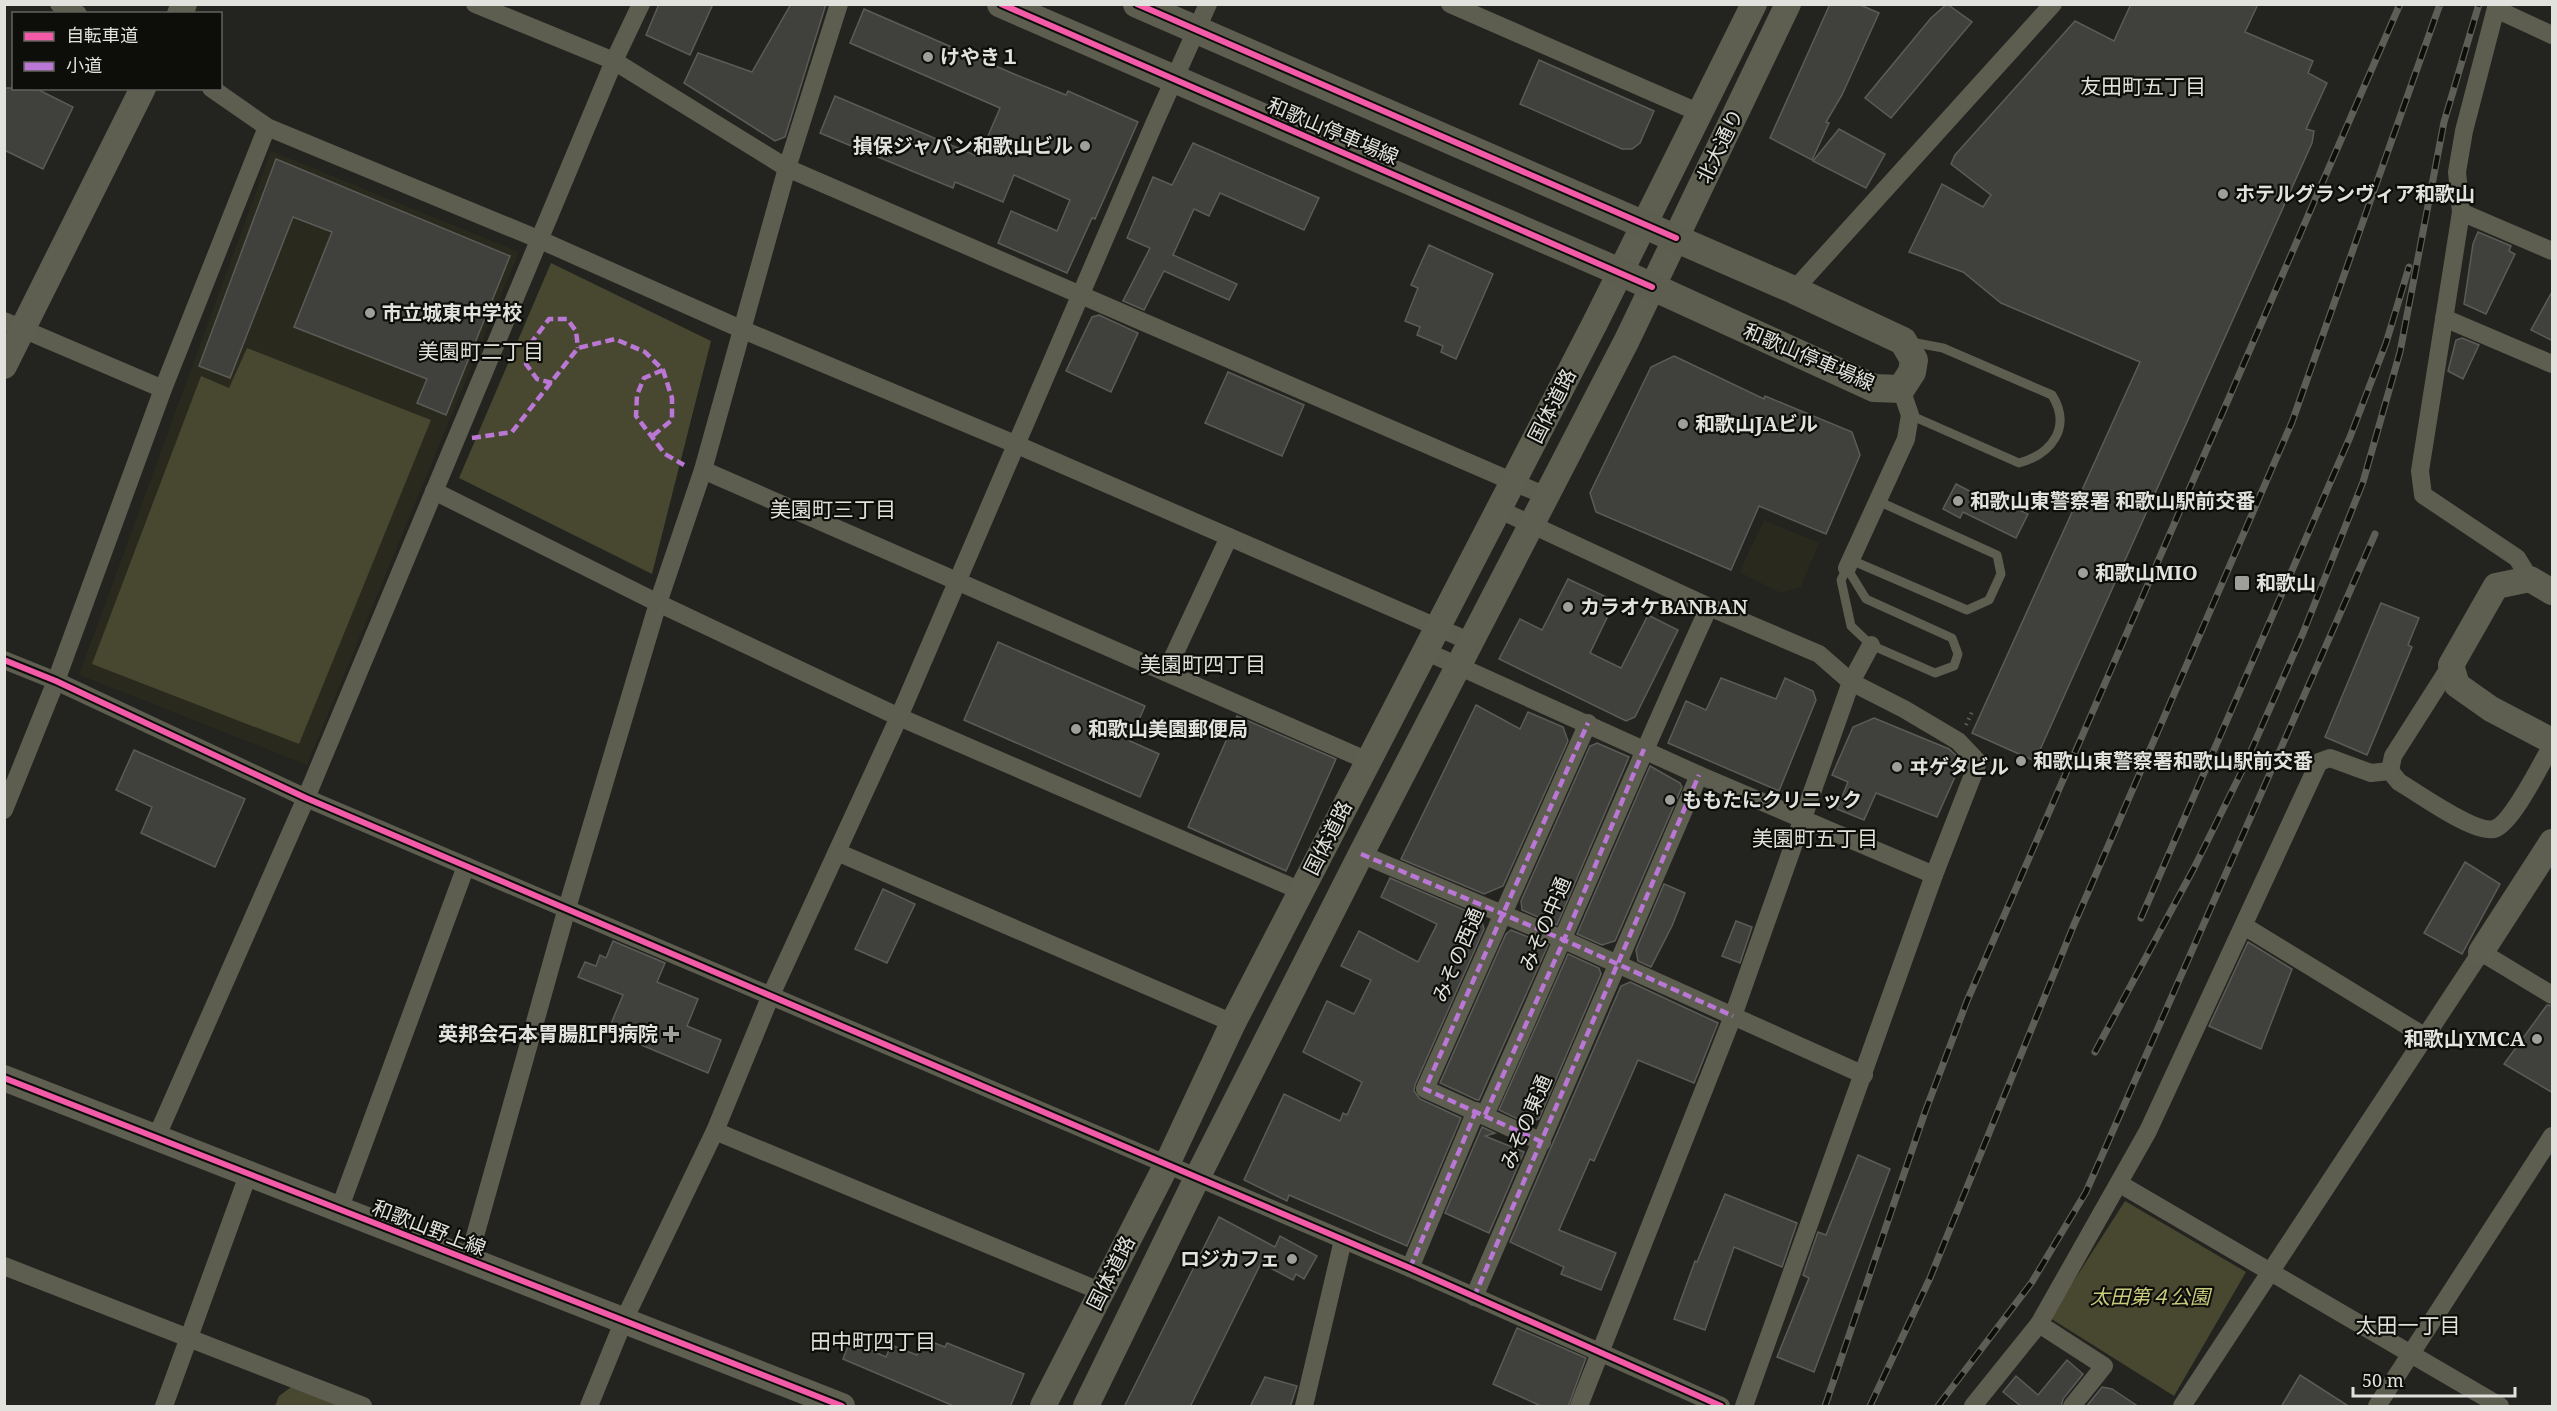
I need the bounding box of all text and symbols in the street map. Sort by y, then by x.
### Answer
legend [12,12,222,90]
text: 自転車道 [66,23,138,47]
place label: けやき１ [940,43,1020,70]
marker: けやき１ [921,50,935,64]
text: 小道 [66,53,102,77]
district label: 友田町五丁目 [2080,72,2206,100]
street label: 和歌山停車場線 [1263,91,1403,170]
street label: 北大通り [1690,104,1749,188]
place label: 損保ジャパン和歌山ビル [853,132,1073,159]
marker: 損保ジャパン和歌山ビル [1078,139,1092,153]
place label: ホテルグランヴィア和歌山 [2235,180,2475,207]
marker: ホテルグランヴィア和歌山 [2216,187,2230,201]
place label: 市立城東中学校 [382,299,522,326]
marker: 市立城東中学校 [363,306,377,320]
street label: 和歌山停車場線 [1739,317,1879,396]
district label: 美園町二丁目 [418,337,544,365]
street label: 国体道路 [1521,364,1582,448]
place label: 和歌山JAビル [1695,410,1818,437]
marker: 和歌山JAビル [1676,417,1690,431]
place label: 和歌山東警察署 和歌山駅前交番 [1970,487,2255,514]
marker: 和歌山東警察署 和歌山駅前交番 [1951,494,1965,508]
district label: 美園町三丁目 [770,495,896,523]
place label: 和歌山MIO [2095,559,2198,586]
marker: 和歌山MIO [2076,566,2090,580]
place label: 和歌山 [2256,569,2316,596]
marker: 和歌山 [2233,574,2251,592]
place label: カラオケBANBAN [1580,593,1748,620]
marker: カラオケBANBAN [1561,600,1575,614]
district label: 美園町四丁目 [1140,650,1266,678]
place label: 和歌山美園郵便局 [1088,715,1248,742]
marker: 和歌山美園郵便局 [1069,722,1083,736]
place label: 和歌山東警察署和歌山駅前交番 [2033,747,2313,774]
place label: ヰゲタビル [1909,753,2009,780]
marker: 和歌山東警察署和歌山駅前交番 [2014,754,2028,768]
marker: ヰゲタビル [1890,760,1904,774]
place label: ももたにクリニック [1682,786,1862,813]
marker: ももたにクリニック [1663,793,1677,807]
street label: 国体道路 [1297,796,1358,880]
district label: 美園町五丁目 [1752,824,1878,852]
street label: みその中通 [1513,873,1577,975]
street label: みその西通 [1426,904,1490,1006]
place label: 英邦会石本胃腸肛門病院 [438,1020,658,1047]
marker: 英邦会石本胃腸肛門病院 [662,1025,680,1043]
place label: 和歌山YMCA [2404,1025,2526,1052]
marker: 和歌山YMCA [2530,1032,2544,1046]
street label: みその東通 [1494,1071,1558,1173]
street label: 和歌山野上線 [368,1193,490,1262]
street label: 国体道路 [1080,1231,1141,1315]
place label: ロジカフェ [1180,1245,1280,1272]
marker: ロジカフェ [1285,1252,1299,1266]
park label: 太田第４公園 [2090,1283,2213,1310]
district label: 太田一丁目 [2356,1311,2461,1339]
district label: 田中町四丁目 [810,1327,936,1355]
scale bar [2353,1360,2515,1398]
text: 50 m [2362,1368,2404,1392]

